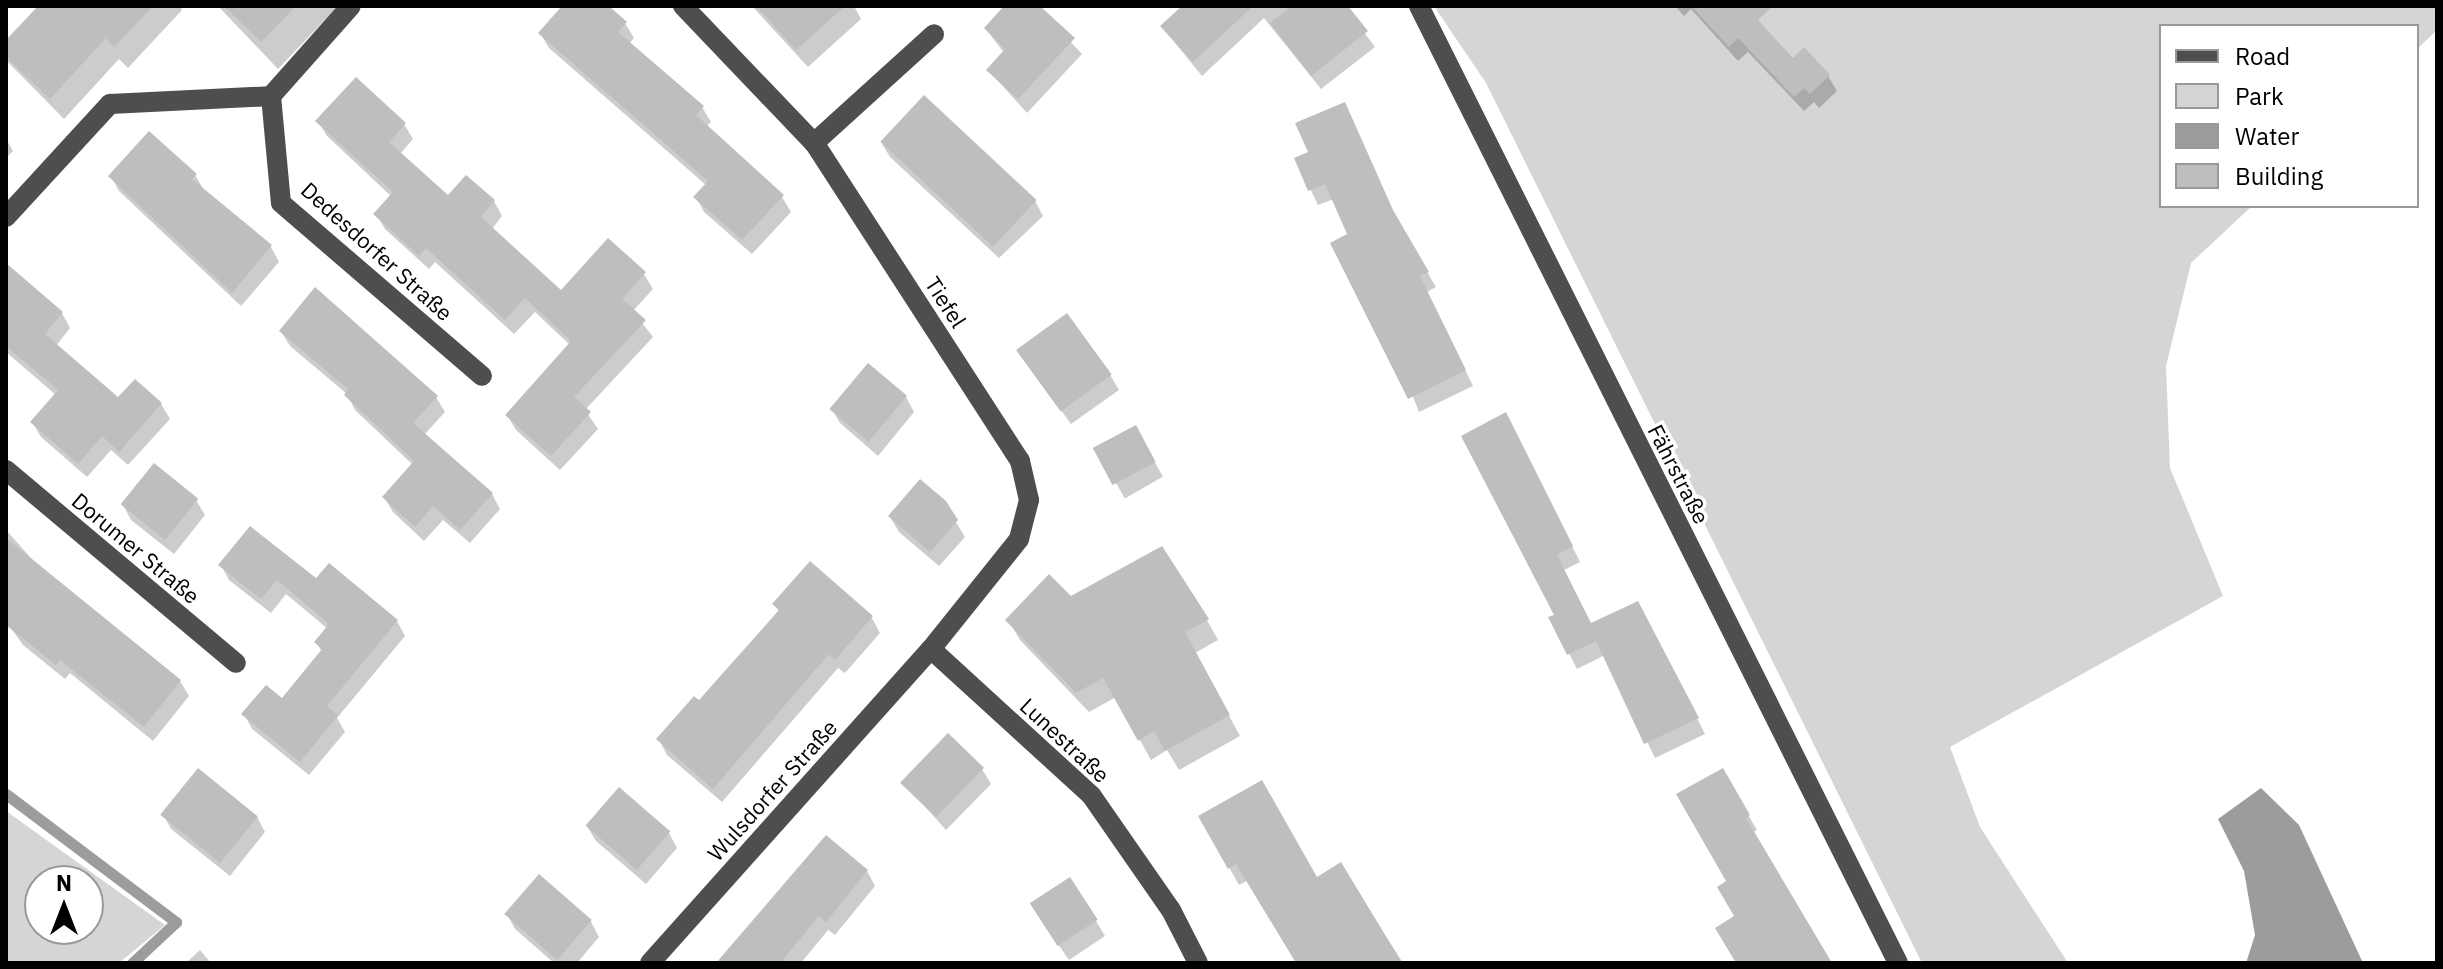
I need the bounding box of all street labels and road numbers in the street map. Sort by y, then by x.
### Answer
street label: Dedesdorfer Straße [296,176,458,326]
street label: Tiefel [920,272,972,332]
street label: Fährstraße [1643,420,1715,528]
street label: Dorumer Straße [67,487,205,609]
street label: Lunestraße [1015,692,1115,788]
street label: Wulsdorfer Straße [702,714,842,866]

